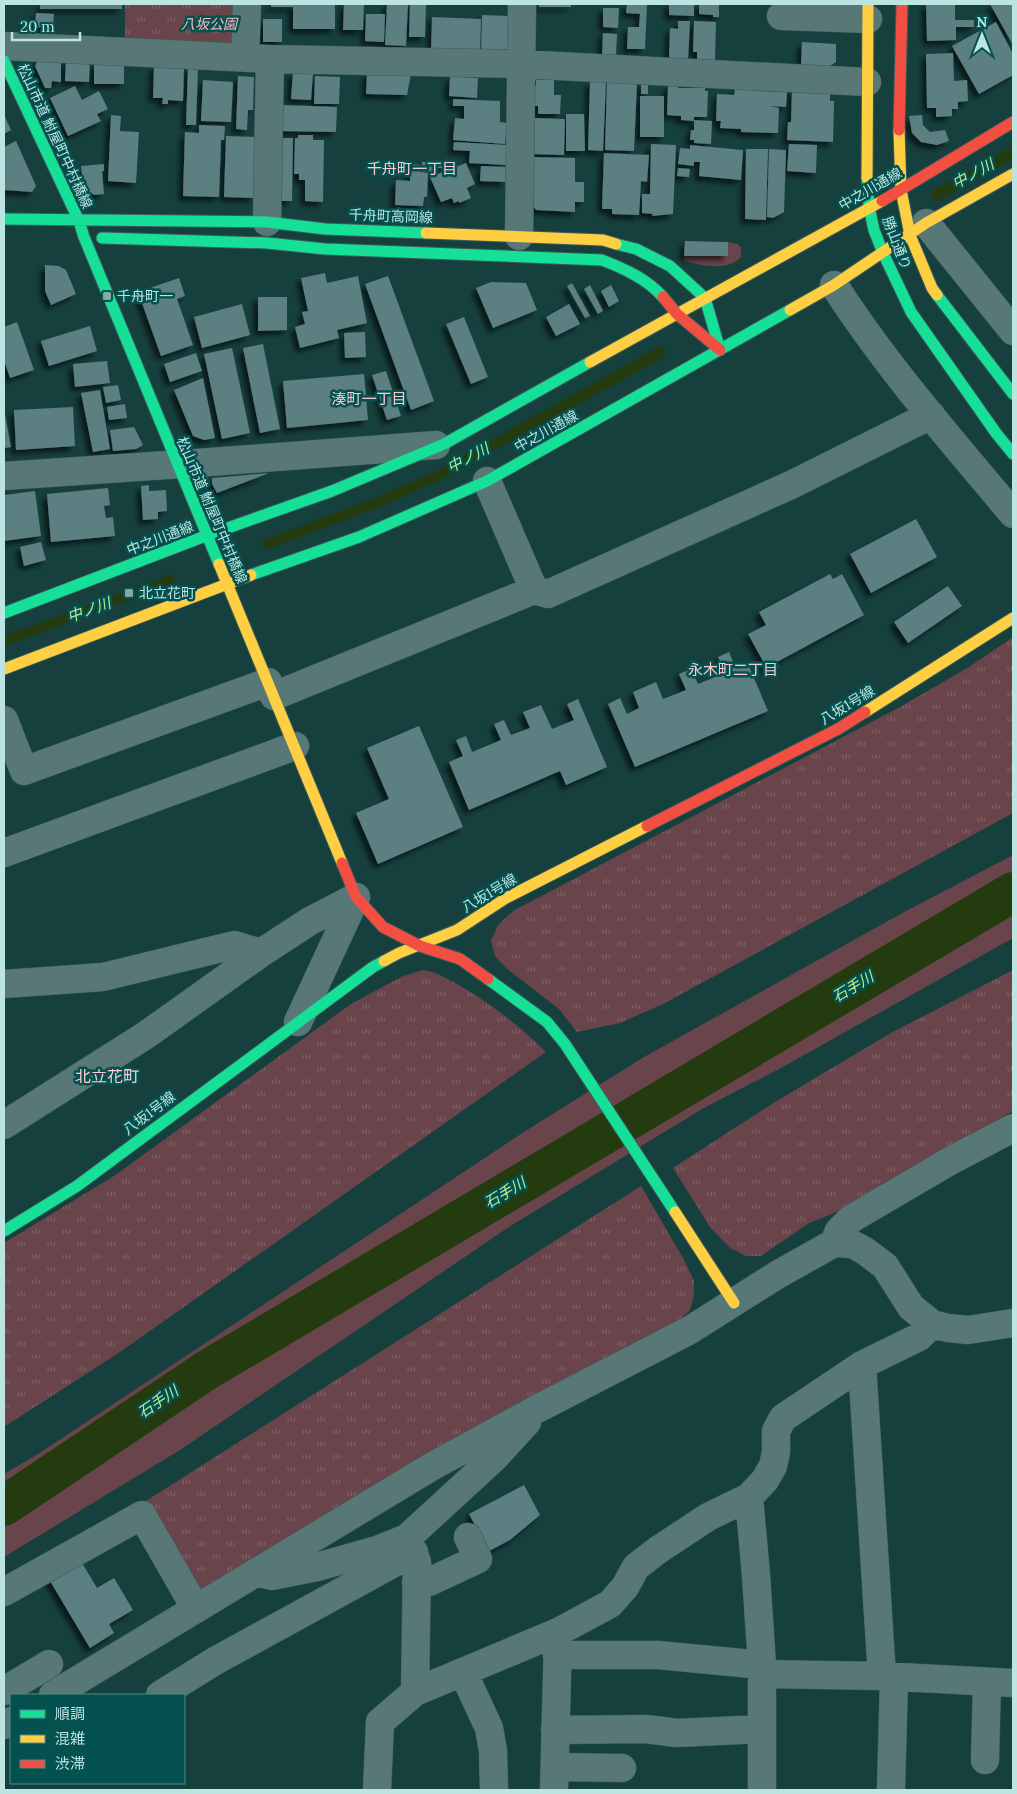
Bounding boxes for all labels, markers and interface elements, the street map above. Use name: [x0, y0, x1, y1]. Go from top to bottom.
scale bar: [12, 10, 80, 42]
north arrow: [957, 10, 1007, 60]
text: N: [977, 13, 988, 31]
park label: 八坂公園: [181, 15, 239, 33]
text: 20 m: [20, 17, 55, 36]
street label: 松山市道 鮒屋町中村橋線: [14, 61, 96, 211]
water label: 中ノ川: [948, 153, 999, 193]
district label: 千舟町一丁目: [367, 159, 457, 178]
street label: 中之川通線: [835, 164, 905, 214]
street label: 千舟町高岡線: [349, 206, 433, 226]
street label: 勝山通り: [879, 214, 915, 272]
place label: 千舟町一: [117, 287, 173, 305]
marker: 千舟町一: [101, 290, 113, 302]
district label: 湊町一丁目: [331, 389, 407, 408]
street label: 中之川通線: [511, 406, 581, 456]
street label: 松山市道 鮒屋町中村橋線: [173, 434, 251, 586]
water label: 中ノ川: [443, 438, 494, 477]
street label: 中之川通線: [124, 517, 196, 559]
place label: 北立花町: [139, 584, 195, 602]
marker: 北立花町: [123, 587, 135, 599]
water label: 中ノ川: [64, 592, 115, 626]
district label: 永木町二丁目: [688, 660, 778, 679]
street label: 八坂1号線: [816, 682, 878, 728]
street label: 八坂1号線: [458, 870, 520, 916]
water label: 石手川: [829, 966, 879, 1006]
district label: 北立花町: [75, 1066, 139, 1086]
street label: 八坂1号線: [119, 1087, 179, 1139]
water label: 石手川: [481, 1172, 531, 1212]
water label: 石手川: [134, 1380, 183, 1422]
legend: [10, 1694, 185, 1784]
text: 順調: [55, 1704, 85, 1723]
text: 混雑: [55, 1729, 85, 1748]
text: 渋滞: [55, 1754, 85, 1773]

